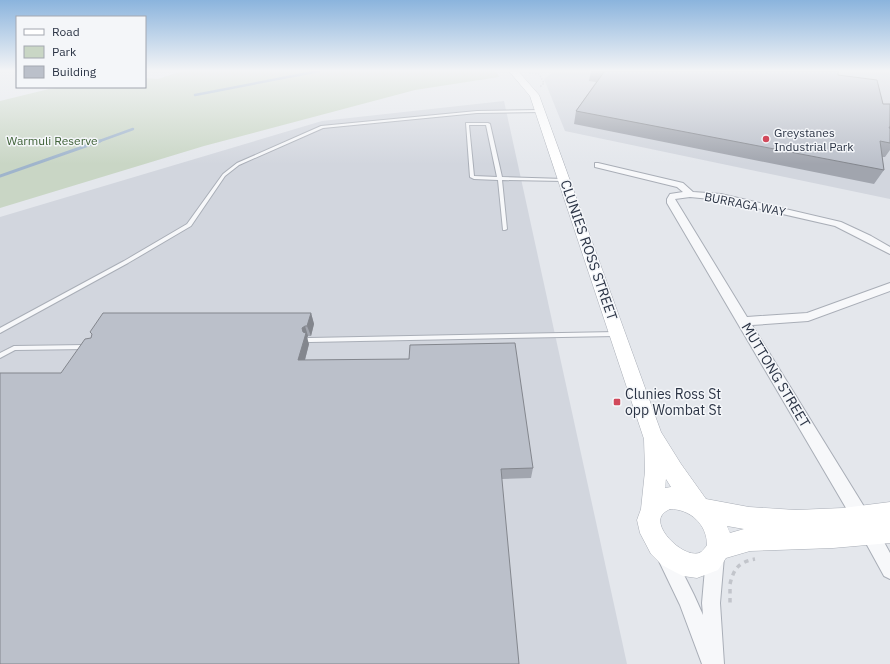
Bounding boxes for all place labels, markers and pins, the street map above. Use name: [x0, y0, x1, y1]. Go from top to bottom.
place label: Greystanes Industrial Park: [774, 125, 854, 154]
marker: Greystanes Industrial Park: [761, 134, 771, 144]
place label: Clunies Ross St opp Wombat St: [625, 385, 722, 419]
marker: Clunies Ross St opp Wombat St: [612, 397, 622, 407]

